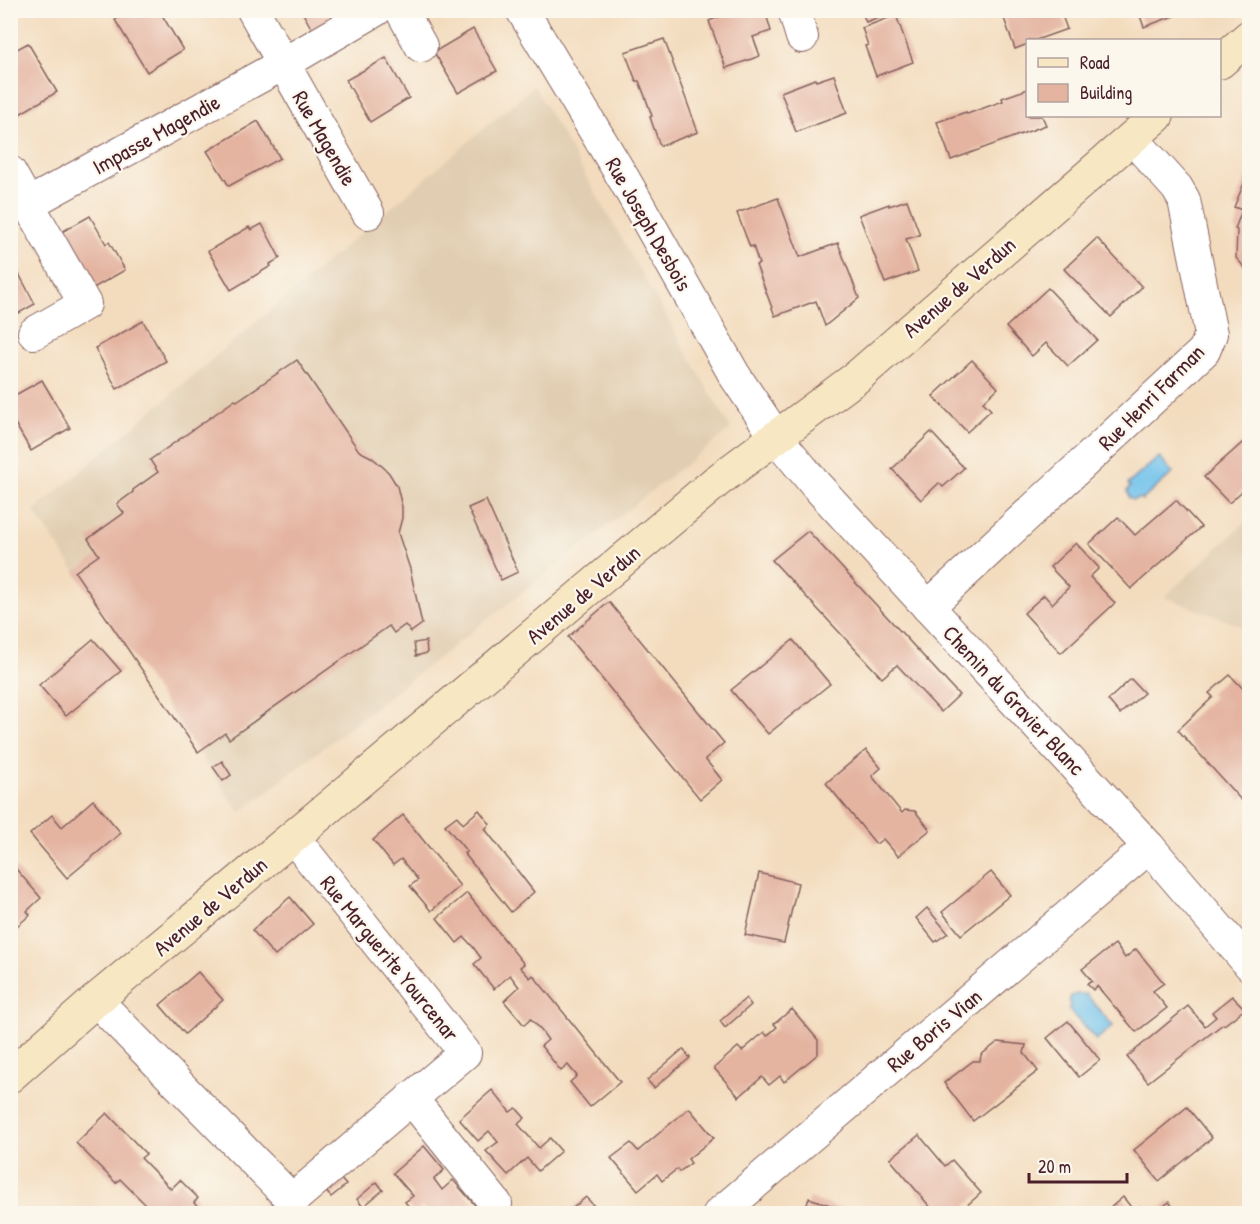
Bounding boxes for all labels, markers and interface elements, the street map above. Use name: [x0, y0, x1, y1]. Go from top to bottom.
legend: [1026, 39, 1221, 117]
text: Road: [1080, 50, 1110, 75]
text: Building: [1080, 80, 1132, 105]
street label: Rue Magendie: [286, 85, 364, 191]
street label: Impasse Magendie: [87, 86, 225, 181]
street label: Rue Joseph Desbois: [599, 152, 699, 296]
street label: Avenue de Verdun: [896, 230, 1022, 344]
street label: Rue Henri Farman: [1091, 337, 1211, 457]
street label: Avenue de Verdun: [520, 537, 646, 651]
street label: Chemin du Gravier Blanc: [936, 618, 1092, 782]
street label: Avenue de Verdun: [147, 849, 273, 963]
street label: Rue Marguerite Yourcenar: [314, 869, 467, 1048]
street label: Rue Boris Vian: [880, 981, 988, 1079]
scale bar: [1029, 1146, 1126, 1184]
text: 20 m: [1038, 1154, 1071, 1179]

